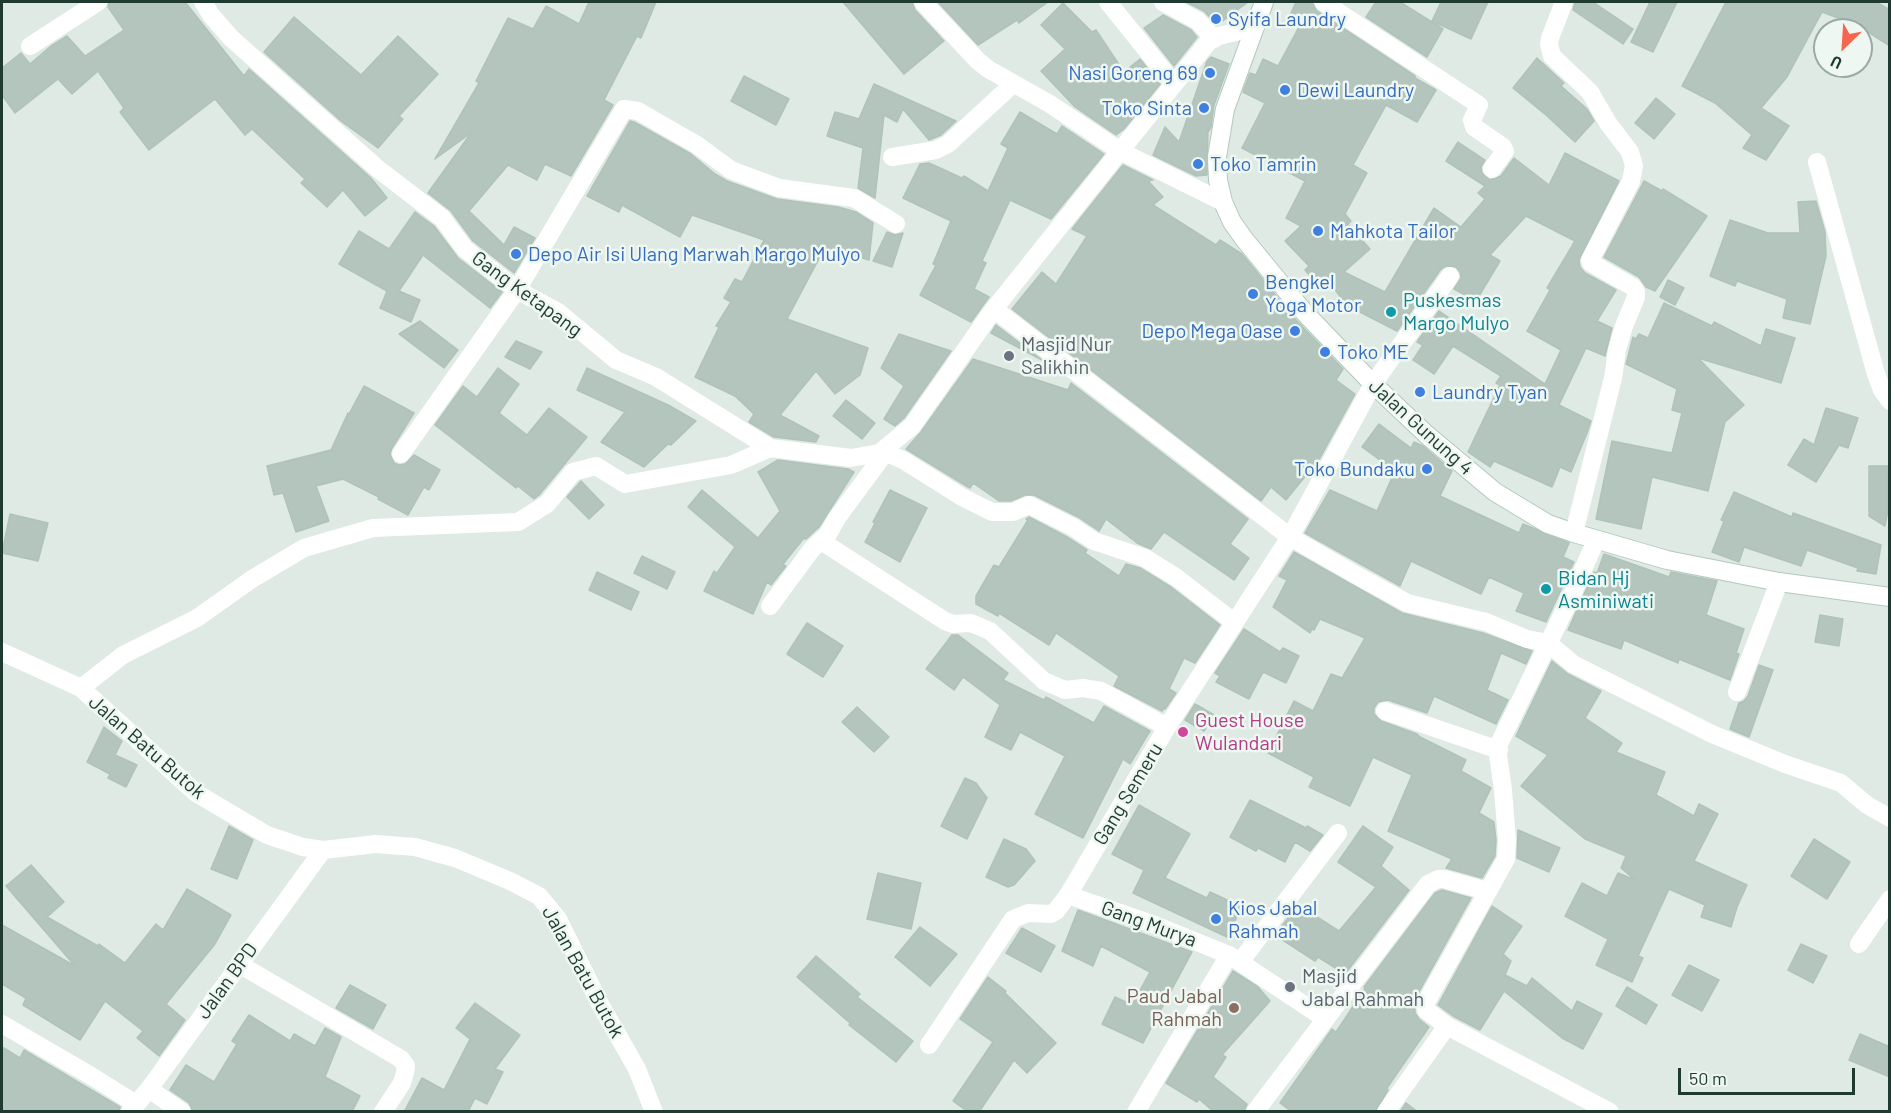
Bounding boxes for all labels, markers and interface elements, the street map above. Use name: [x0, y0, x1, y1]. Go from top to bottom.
place label: Syifa Laundry: [1228, 7, 1346, 31]
marker: Syifa Laundry: [1209, 12, 1223, 26]
north arrow: [1813, 18, 1873, 78]
text: U: [1827, 52, 1845, 74]
place label: Nasi Goreng 69: [1068, 61, 1198, 85]
marker: Nasi Goreng 69: [1203, 66, 1217, 80]
place label: Dewi Laundry: [1297, 78, 1414, 102]
marker: Dewi Laundry: [1278, 83, 1292, 97]
place label: Toko Sinta: [1102, 96, 1192, 120]
marker: Toko Sinta: [1197, 101, 1211, 115]
place label: Toko Tamrin: [1210, 152, 1316, 176]
marker: Toko Tamrin: [1191, 157, 1205, 171]
place label: Mahkota Tailor: [1330, 219, 1456, 243]
marker: Mahkota Tailor: [1311, 224, 1325, 238]
place label: Depo Air Isi Ulang Marwah Margo Mulyo: [528, 242, 861, 266]
street label: Gang Ketapang: [467, 246, 587, 342]
marker: Depo Air Isi Ulang Marwah Margo Mulyo: [509, 247, 523, 261]
place label: Bengkel Yoga Motor: [1265, 270, 1361, 317]
marker: Bengkel Yoga Motor: [1246, 287, 1260, 301]
place label: Puskesmas Margo Mulyo: [1403, 288, 1510, 335]
marker: Puskesmas Margo Mulyo: [1384, 305, 1398, 319]
place label: Depo Mega Oase: [1142, 319, 1283, 343]
marker: Depo Mega Oase: [1288, 324, 1302, 338]
place label: Masjid Nur Salikhin: [1021, 332, 1112, 379]
place label: Toko ME: [1337, 340, 1409, 364]
marker: Toko ME: [1318, 345, 1332, 359]
marker: Masjid Nur Salikhin: [1002, 349, 1016, 363]
street label: Jalan Gunung 4: [1364, 374, 1478, 480]
place label: Laundry Tyan: [1432, 380, 1548, 404]
marker: Laundry Tyan: [1413, 385, 1427, 399]
place label: Toko Bundaku: [1294, 457, 1415, 481]
marker: Toko Bundaku: [1420, 462, 1434, 476]
place label: Bidan Hj Asminiwati: [1558, 566, 1654, 613]
marker: Bidan Hj Asminiwati: [1539, 582, 1553, 596]
street label: Jalan Batu Butok: [84, 690, 210, 804]
place label: Guest House Wulandari: [1195, 708, 1304, 755]
marker: Guest House Wulandari: [1176, 725, 1190, 739]
street label: Gang Semeru: [1088, 738, 1168, 850]
street label: Gang Murya: [1098, 896, 1200, 952]
place label: Kios Jabal Rahmah: [1228, 896, 1317, 943]
street label: Jalan Batu Butok: [537, 902, 629, 1042]
marker: Kios Jabal Rahmah: [1209, 912, 1223, 926]
street label: Jalan BPD: [191, 938, 263, 1024]
place label: Masjid Jabal Rahmah: [1302, 964, 1424, 1011]
marker: Masjid Jabal Rahmah: [1283, 980, 1297, 994]
place label: Paud Jabal Rahmah: [1127, 984, 1222, 1031]
marker: Paud Jabal Rahmah: [1227, 1001, 1241, 1015]
scale bar: [1681, 1056, 1858, 1094]
text: 50 m: [1689, 1067, 1727, 1089]

